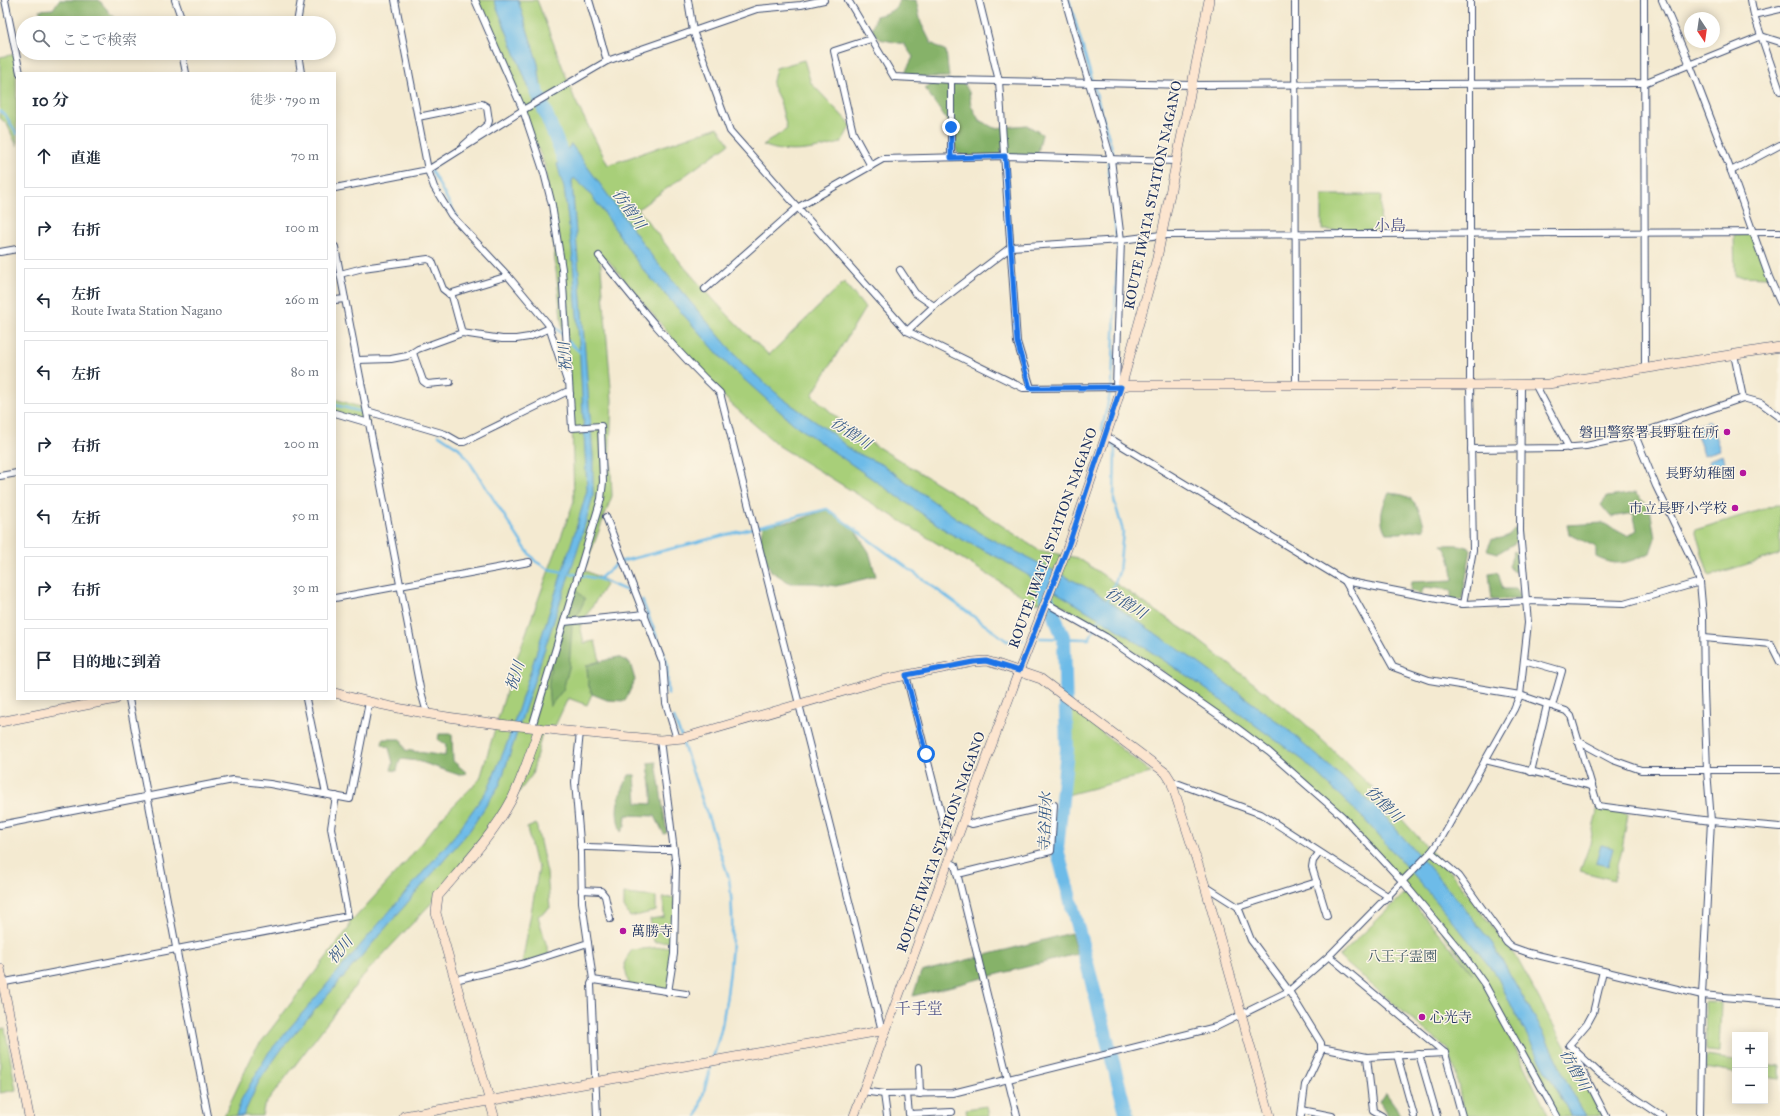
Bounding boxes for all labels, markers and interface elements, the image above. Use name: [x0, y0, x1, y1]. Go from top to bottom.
north arrow: [1684, 12, 1720, 48]
search box: [16, 16, 336, 60]
icon: search: [30, 27, 52, 49]
text: ここで検索: [62, 31, 137, 49]
street label: ROUTE IWATA STATION NAGANO: [1120, 79, 1186, 311]
text: 10 分: [32, 90, 69, 111]
text: 徒歩 · 790 m: [250, 92, 320, 108]
route end: [942, 118, 960, 136]
icon: ahead: [33, 145, 55, 167]
text: 70 m: [291, 148, 319, 164]
text: 直進: [71, 149, 101, 167]
water label: 彷僧川: [609, 185, 650, 234]
district label: 小島: [1374, 216, 1406, 235]
icon: right: [33, 217, 55, 239]
text: 100 m: [285, 220, 319, 236]
text: 右折: [71, 221, 101, 239]
text: 左折: [71, 285, 101, 303]
icon: left: [33, 289, 55, 311]
text: 260 m: [285, 292, 319, 308]
text: Route Iwata Station Nagano: [71, 303, 222, 319]
water label: 祝川: [555, 339, 575, 373]
icon: left: [33, 361, 55, 383]
text: 80 m: [291, 364, 319, 380]
text: 左折: [71, 365, 101, 383]
water label: 彷僧川: [827, 413, 876, 454]
place label: 磐田警察署長野駐在所: [1579, 424, 1719, 441]
street label: ROUTE IWATA STATION NAGANO: [1005, 425, 1101, 651]
marker: 磐田警察署長野駐在所: [1722, 427, 1732, 437]
icon: right: [33, 433, 55, 455]
text: 200 m: [284, 436, 319, 452]
text: 右折: [71, 437, 101, 455]
place label: 長野幼稚園: [1665, 465, 1735, 482]
marker: 長野幼稚園: [1738, 468, 1748, 478]
place label: 市立長野小学校: [1629, 500, 1727, 517]
marker: 市立長野小学校: [1730, 503, 1740, 513]
icon: left: [33, 505, 55, 527]
text: 50 m: [292, 508, 319, 524]
text: 左折: [71, 509, 101, 527]
icon: right: [33, 577, 55, 599]
text: 30 m: [293, 580, 319, 596]
text: 右折: [71, 581, 101, 599]
water label: 彷僧川: [1102, 583, 1152, 624]
icon: arrive: [33, 649, 55, 671]
text: 目的地に到着: [71, 653, 161, 671]
water label: 祝川: [502, 657, 529, 693]
street label: ROUTE IWATA STATION NAGANO: [893, 729, 989, 955]
route start: [917, 745, 935, 763]
water label: 彷僧川: [1362, 782, 1408, 828]
water label: 寺谷用水: [1035, 790, 1055, 852]
place label: 萬勝寺: [631, 923, 673, 940]
marker: 萬勝寺: [618, 926, 628, 936]
water label: 祝川: [323, 931, 358, 967]
park label: 八王子霊園: [1367, 948, 1437, 965]
district label: 千手堂: [895, 999, 943, 1018]
place label: 心光寺: [1430, 1009, 1472, 1026]
marker: 心光寺: [1417, 1012, 1427, 1022]
map controls: [1732, 1032, 1768, 1104]
button: +: [1732, 1032, 1768, 1068]
water label: 彷僧川: [1556, 1046, 1595, 1096]
button: −: [1732, 1068, 1768, 1104]

